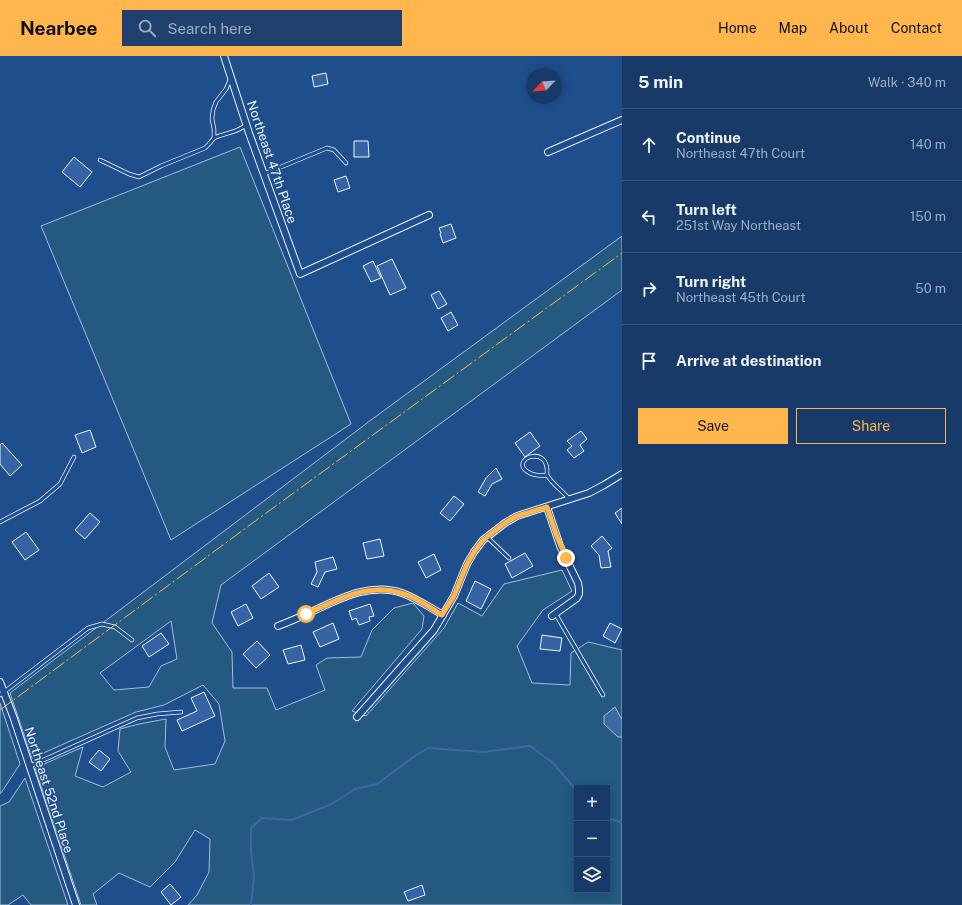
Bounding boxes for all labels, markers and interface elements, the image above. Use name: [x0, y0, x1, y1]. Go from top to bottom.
search box: [122, 10, 402, 46]
text: Nearbee: [20, 17, 98, 39]
icon: search: [136, 17, 158, 39]
text: Search here: [168, 20, 252, 37]
text: Home: [718, 20, 757, 36]
text: Map: [779, 20, 807, 36]
text: About: [829, 20, 869, 36]
text: Contact: [891, 20, 942, 36]
north arrow: [526, 68, 562, 104]
text: 5 min: [638, 72, 683, 92]
text: Walk · 340 m: [868, 75, 946, 90]
street label: Northeast 47th Place: [244, 99, 300, 225]
text: Continue: [676, 129, 741, 146]
icon: ahead: [638, 134, 660, 156]
text: 140 m: [910, 137, 946, 152]
text: Northeast 47th Court: [676, 146, 805, 161]
text: Turn left: [676, 201, 737, 218]
icon: left: [638, 206, 660, 228]
text: 150 m: [910, 209, 946, 224]
text: 251st Way Northeast: [676, 218, 801, 233]
text: Turn right: [676, 273, 746, 290]
icon: right: [638, 278, 660, 300]
text: 50 m: [915, 281, 946, 296]
text: Northeast 45th Court: [676, 290, 806, 305]
icon: arrive: [638, 350, 660, 372]
text: Arrive at destination: [676, 352, 821, 369]
button: Save: [638, 408, 788, 444]
button: Share: [796, 408, 946, 444]
route end: [557, 549, 575, 567]
route start: [297, 605, 315, 623]
street label: Northeast 52nd Place: [22, 725, 76, 855]
map controls: [574, 785, 610, 893]
button: +: [574, 785, 610, 821]
button: −: [574, 821, 610, 857]
button: layers: [574, 857, 610, 893]

